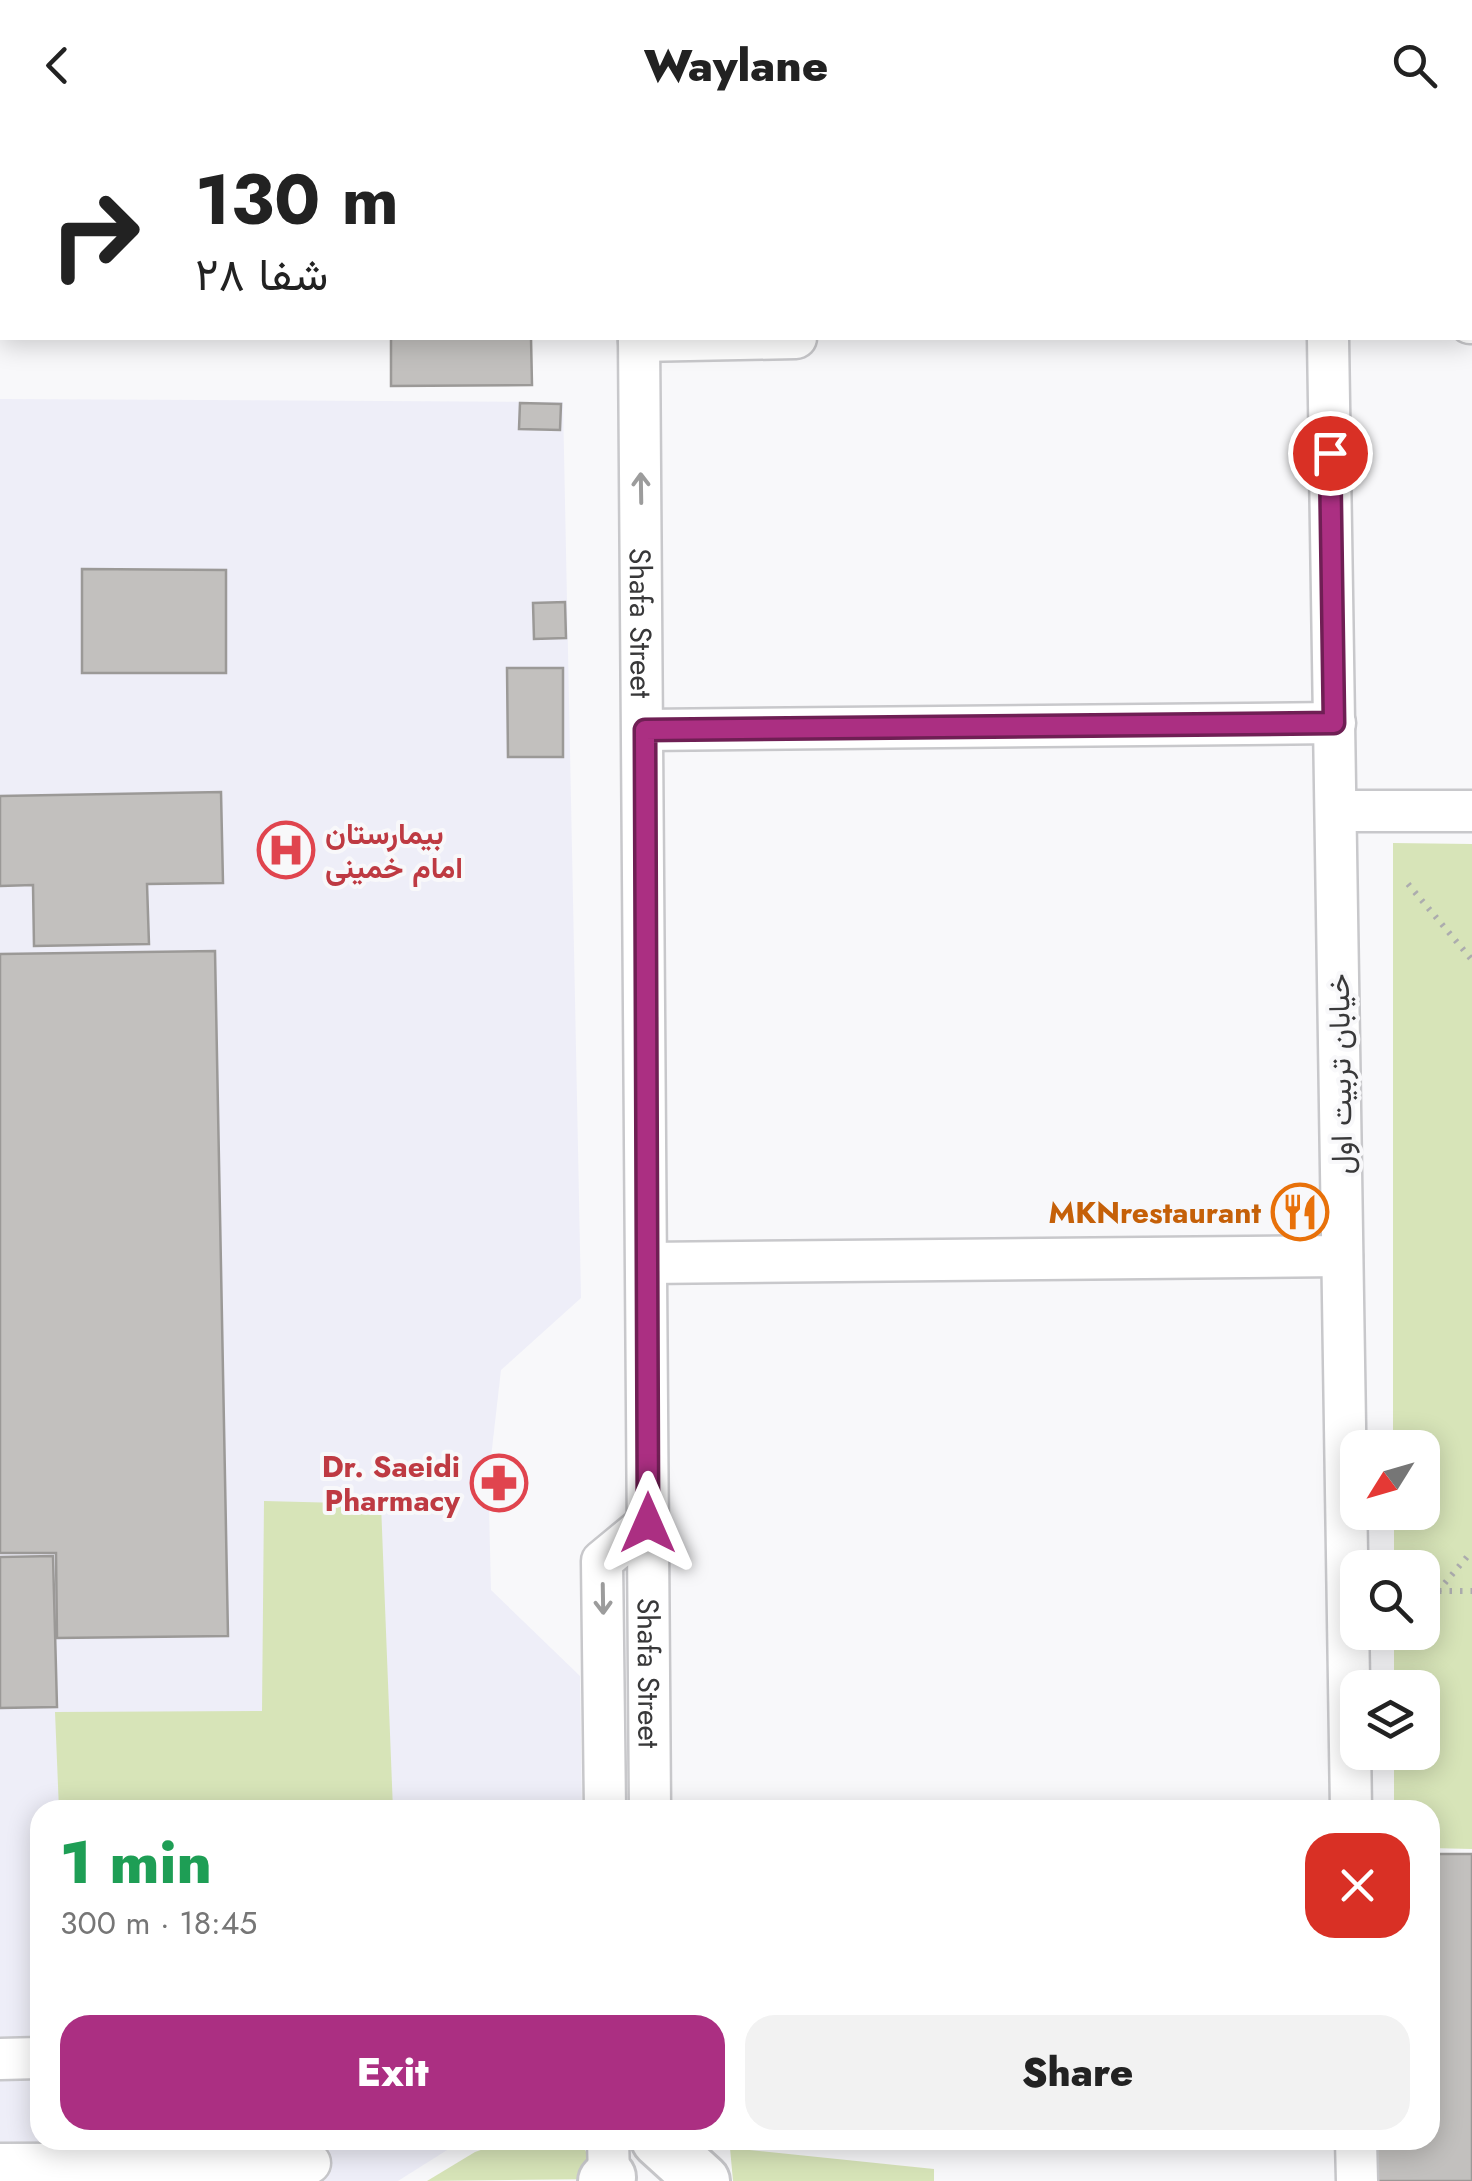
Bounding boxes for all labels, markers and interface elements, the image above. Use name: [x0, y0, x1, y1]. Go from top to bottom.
text: Waylane: [644, 33, 828, 98]
icon: back: [30, 38, 85, 93]
icon: search: [1387, 38, 1442, 93]
text: 130 m: [195, 149, 399, 250]
icon: right: [30, 170, 160, 300]
text: شفا ۲۸: [195, 242, 328, 307]
pin: [1288, 411, 1373, 496]
icon: arrive: [1303, 426, 1358, 481]
one-way arrow: [632, 472, 650, 504]
street label: Shafa Street: [619, 548, 663, 699]
place label: بیمارستان امام خمینی: [325, 812, 463, 889]
hospital icon: بیمارستان امام خمینی: [256, 820, 316, 880]
street label: خیابان تربیت اول: [1317, 973, 1363, 1175]
restaurant icon: MKNrestaurant: [1270, 1182, 1330, 1242]
place label: MKNrestaurant: [1048, 1191, 1261, 1234]
north arrow: [1340, 1430, 1440, 1530]
map controls: [1340, 1430, 1440, 1770]
place label: Dr. Saeidi Pharmacy: [322, 1445, 460, 1522]
pharmacy icon: Dr. Saeidi Pharmacy: [469, 1453, 529, 1513]
position arrow: [596, 1471, 700, 1575]
button: search: [1340, 1550, 1440, 1650]
one-way arrow: [593, 1582, 612, 1614]
street label: Shafa Street: [627, 1598, 671, 1749]
button: layers: [1340, 1670, 1440, 1770]
text: 1 min: [60, 1819, 212, 1906]
button: close: [1305, 1833, 1410, 1938]
text: 300 m · 18:45: [60, 1900, 257, 1946]
button: Exit: [60, 2015, 725, 2130]
button: Share: [745, 2015, 1410, 2130]

